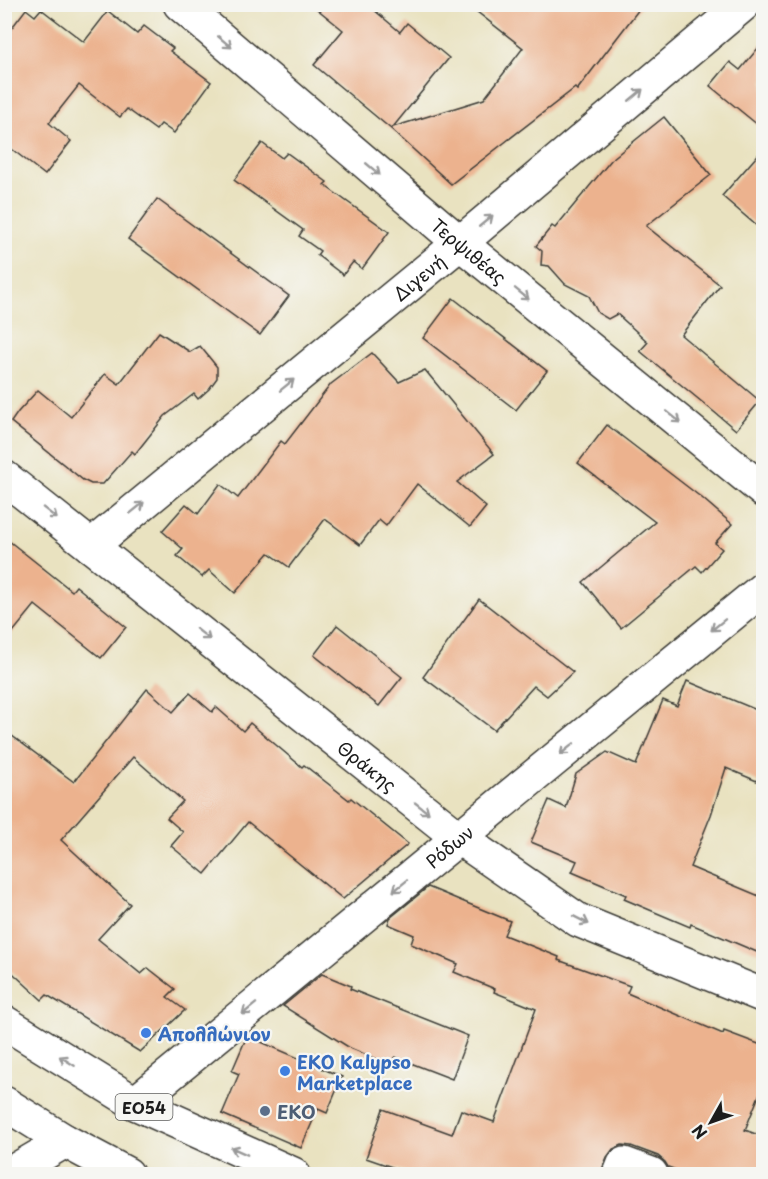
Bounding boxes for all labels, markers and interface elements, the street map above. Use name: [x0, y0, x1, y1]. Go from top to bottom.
one-way arrow: [217, 36, 233, 49]
one-way arrow: [628, 89, 644, 102]
one-way arrow: [365, 162, 380, 176]
street label: Τερψιθέας: [426, 211, 513, 290]
one-way arrow: [478, 214, 494, 227]
street label: Διγενή: [387, 247, 451, 307]
one-way arrow: [514, 287, 530, 300]
one-way arrow: [279, 378, 295, 391]
one-way arrow: [665, 411, 681, 424]
one-way arrow: [129, 502, 145, 515]
one-way arrow: [42, 507, 58, 520]
one-way arrow: [710, 619, 726, 632]
one-way arrow: [195, 628, 211, 641]
street label: Θράκης: [332, 733, 403, 797]
one-way arrow: [560, 742, 576, 755]
one-way arrow: [413, 801, 429, 814]
street label: Ρόδων: [419, 818, 479, 874]
one-way arrow: [393, 879, 408, 893]
one-way arrow: [571, 915, 589, 926]
one-way arrow: [242, 1003, 258, 1016]
place label: Απολλώνιον: [158, 1020, 271, 1047]
marker: Απολλώνιον: [139, 1026, 153, 1040]
place label: EKO Kalypso Marketplace: [297, 1048, 413, 1096]
one-way arrow: [59, 1054, 76, 1066]
marker: EKO Kalypso Marketplace: [278, 1064, 292, 1078]
north arrow: [681, 1092, 741, 1152]
road number: ΕΟ54: [116, 1094, 172, 1120]
place label: EKO: [277, 1098, 315, 1125]
marker: EKO: [258, 1104, 272, 1118]
text: N: [685, 1120, 712, 1145]
one-way arrow: [231, 1145, 249, 1156]

